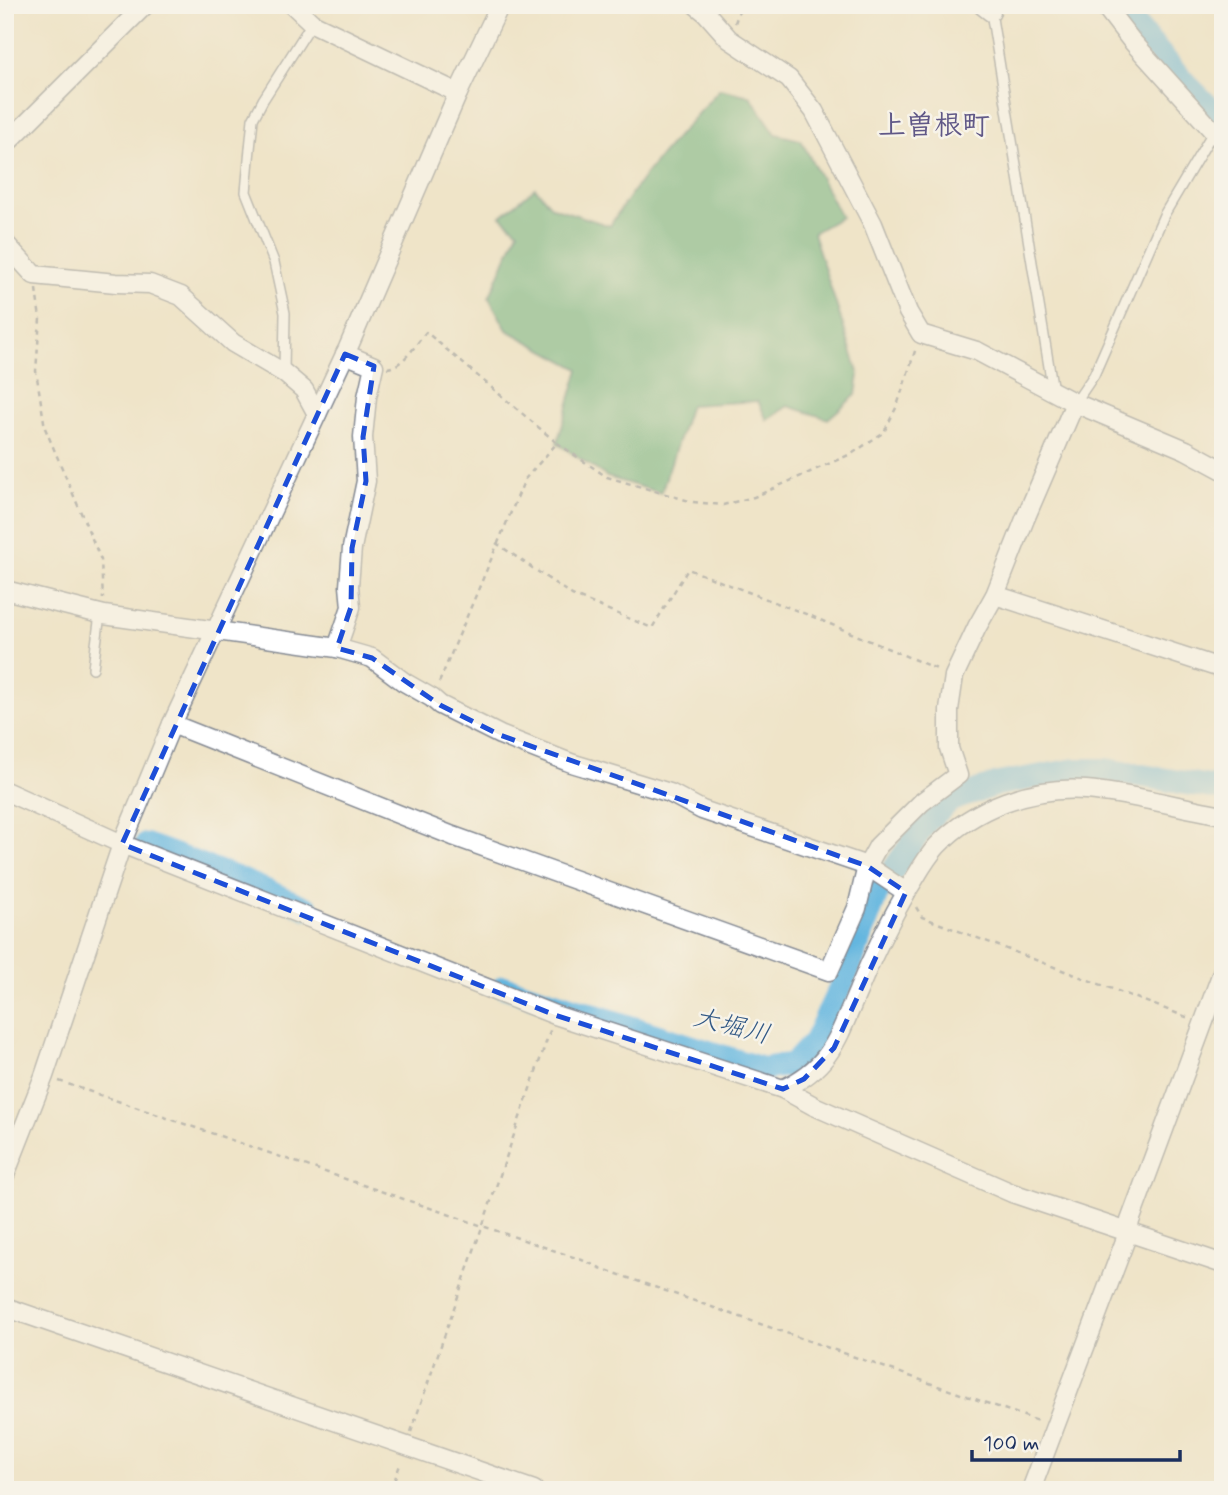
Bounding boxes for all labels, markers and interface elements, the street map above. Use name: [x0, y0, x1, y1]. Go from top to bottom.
district label: 上曽根町: [878, 108, 990, 145]
water label: 大堀川: [690, 1001, 773, 1053]
scale bar: [972, 1418, 1181, 1462]
text: 100 m: [983, 1430, 1039, 1458]

